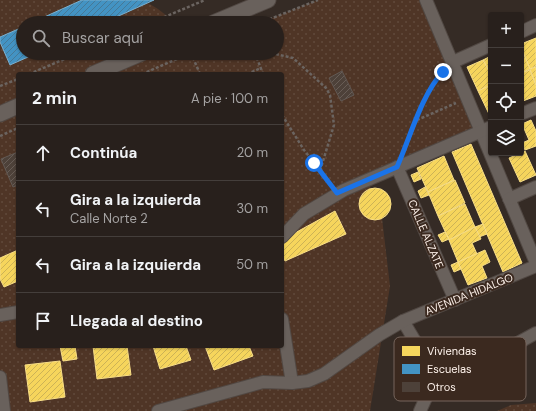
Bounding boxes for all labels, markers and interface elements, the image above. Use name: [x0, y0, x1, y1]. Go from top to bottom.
map controls: [488, 12, 524, 156]
button: +: [488, 12, 524, 48]
search box: [16, 16, 284, 60]
icon: search: [30, 27, 52, 49]
text: Buscar aquí: [62, 28, 143, 48]
button: −: [488, 48, 524, 84]
route end: [434, 63, 452, 81]
button: locate: [488, 84, 524, 120]
text: 2 min: [32, 87, 77, 109]
text: A pie · 100 m: [191, 90, 268, 107]
button: layers: [488, 120, 524, 156]
icon: ahead: [32, 142, 54, 164]
text: Continúa: [70, 143, 137, 163]
text: 20 m: [237, 144, 268, 161]
route start: [305, 154, 323, 172]
text: Gira a la izquierda: [70, 190, 201, 210]
street label: CALLE ALZATE: [405, 197, 447, 271]
icon: left: [32, 198, 54, 220]
text: 30 m: [236, 200, 268, 217]
text: Calle Norte 2: [70, 210, 148, 227]
icon: left: [32, 254, 54, 276]
text: Gira a la izquierda: [70, 255, 201, 275]
text: 50 m: [236, 256, 268, 273]
street label: AVENIDA HIDALGO: [423, 270, 515, 318]
icon: arrive: [32, 310, 54, 332]
text: Llegada al destino: [70, 311, 203, 331]
legend: [394, 337, 526, 401]
text: Viviendas: [427, 344, 476, 358]
text: Escuelas: [427, 362, 472, 376]
text: Otros: [427, 380, 456, 394]

